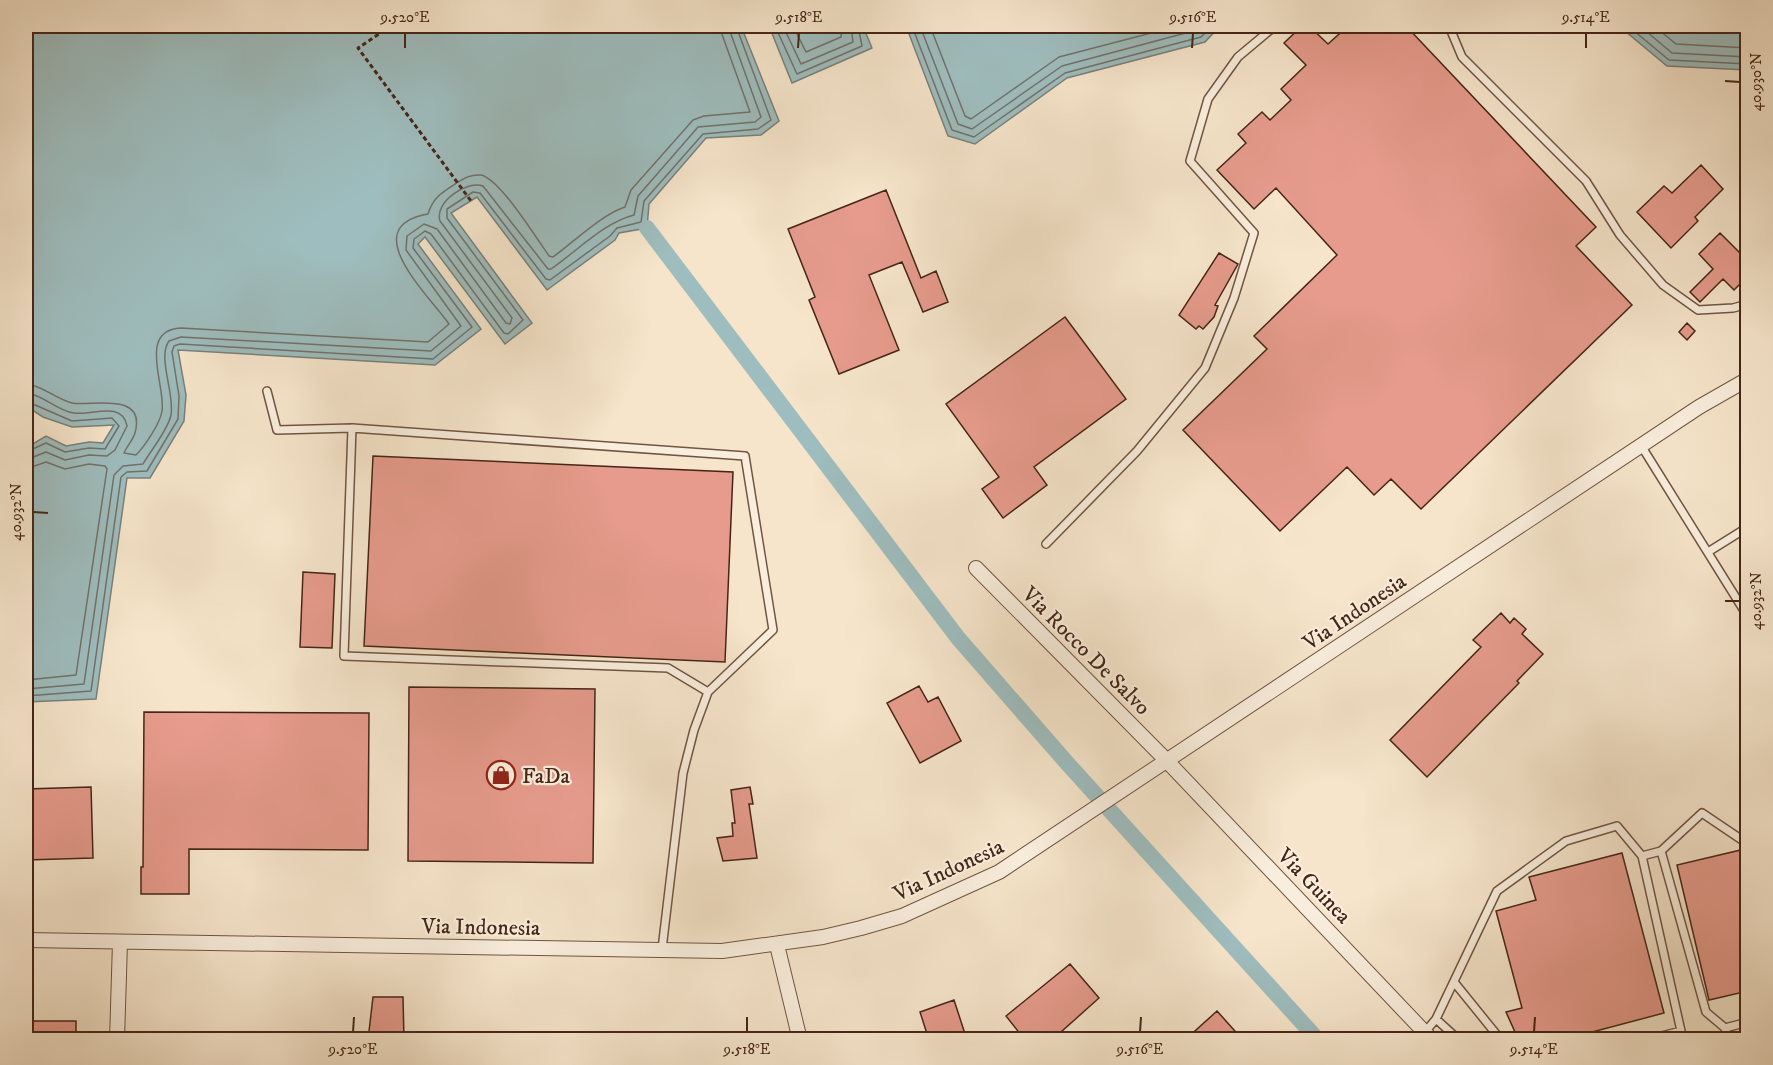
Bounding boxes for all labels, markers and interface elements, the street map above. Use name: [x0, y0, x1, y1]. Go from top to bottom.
text: 9.520°E: [379, 8, 430, 27]
text: 9.518°E: [775, 8, 823, 27]
text: 9.516°E: [1169, 8, 1217, 27]
text: 9.514°E: [1561, 8, 1610, 27]
text: 40.930°N: [1747, 53, 1766, 111]
text: 40.932°N: [7, 483, 26, 541]
street label: Via Indonesia: [1297, 568, 1412, 657]
text: 40.932°N: [1747, 572, 1766, 630]
street label: Via Rocco De Salvo: [1015, 580, 1156, 721]
shop icon: FaDa: [485, 759, 517, 791]
place label: FaDa: [522, 763, 571, 790]
street label: Via Indonesia: [888, 833, 1009, 908]
street label: Via Guinea: [1271, 842, 1357, 930]
street label: Via Indonesia: [420, 913, 541, 942]
text: 9.520°E: [327, 1040, 378, 1059]
text: 9.518°E: [723, 1040, 771, 1059]
text: 9.516°E: [1116, 1040, 1164, 1059]
text: 9.514°E: [1509, 1040, 1558, 1059]

